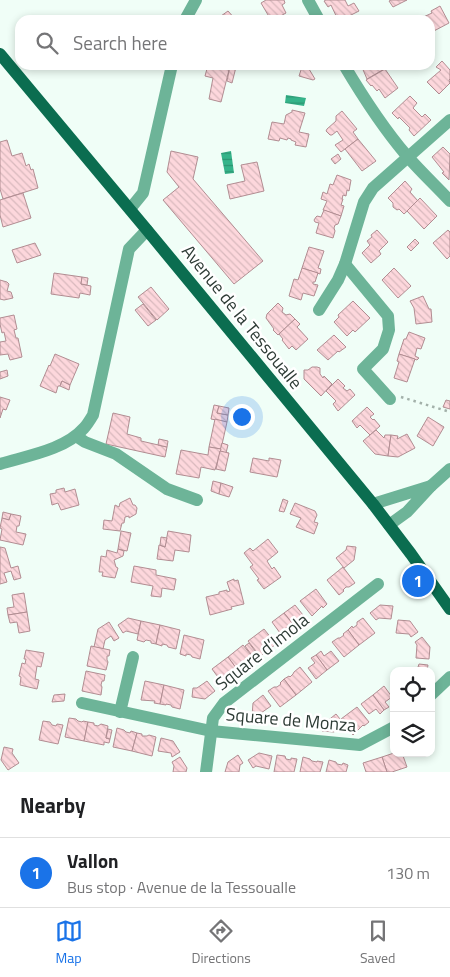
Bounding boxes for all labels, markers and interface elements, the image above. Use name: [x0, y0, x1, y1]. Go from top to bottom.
search box: [15, 15, 435, 70]
text: Search here: [73, 28, 167, 57]
icon: search: [33, 29, 61, 57]
street label: Avenue de la Tessoualle: [176, 239, 309, 395]
your location: [229, 404, 255, 430]
pin: 1: [402, 562, 434, 600]
street label: Square d’Imola: [209, 606, 314, 697]
map controls: [390, 667, 435, 757]
button: locate: [390, 667, 435, 712]
street label: Square de Monza: [225, 700, 357, 739]
button: layers: [390, 712, 435, 757]
text: Nearby: [20, 789, 85, 821]
text: Vallon: [67, 846, 119, 875]
text: 1: [32, 861, 40, 885]
text: 130 m: [386, 861, 430, 885]
text: Bus stop · Avenue de la Tessoualle: [67, 875, 296, 899]
tab: Map: [55, 917, 83, 968]
tab: Directions: [192, 917, 251, 968]
tab: Saved: [360, 917, 396, 968]

